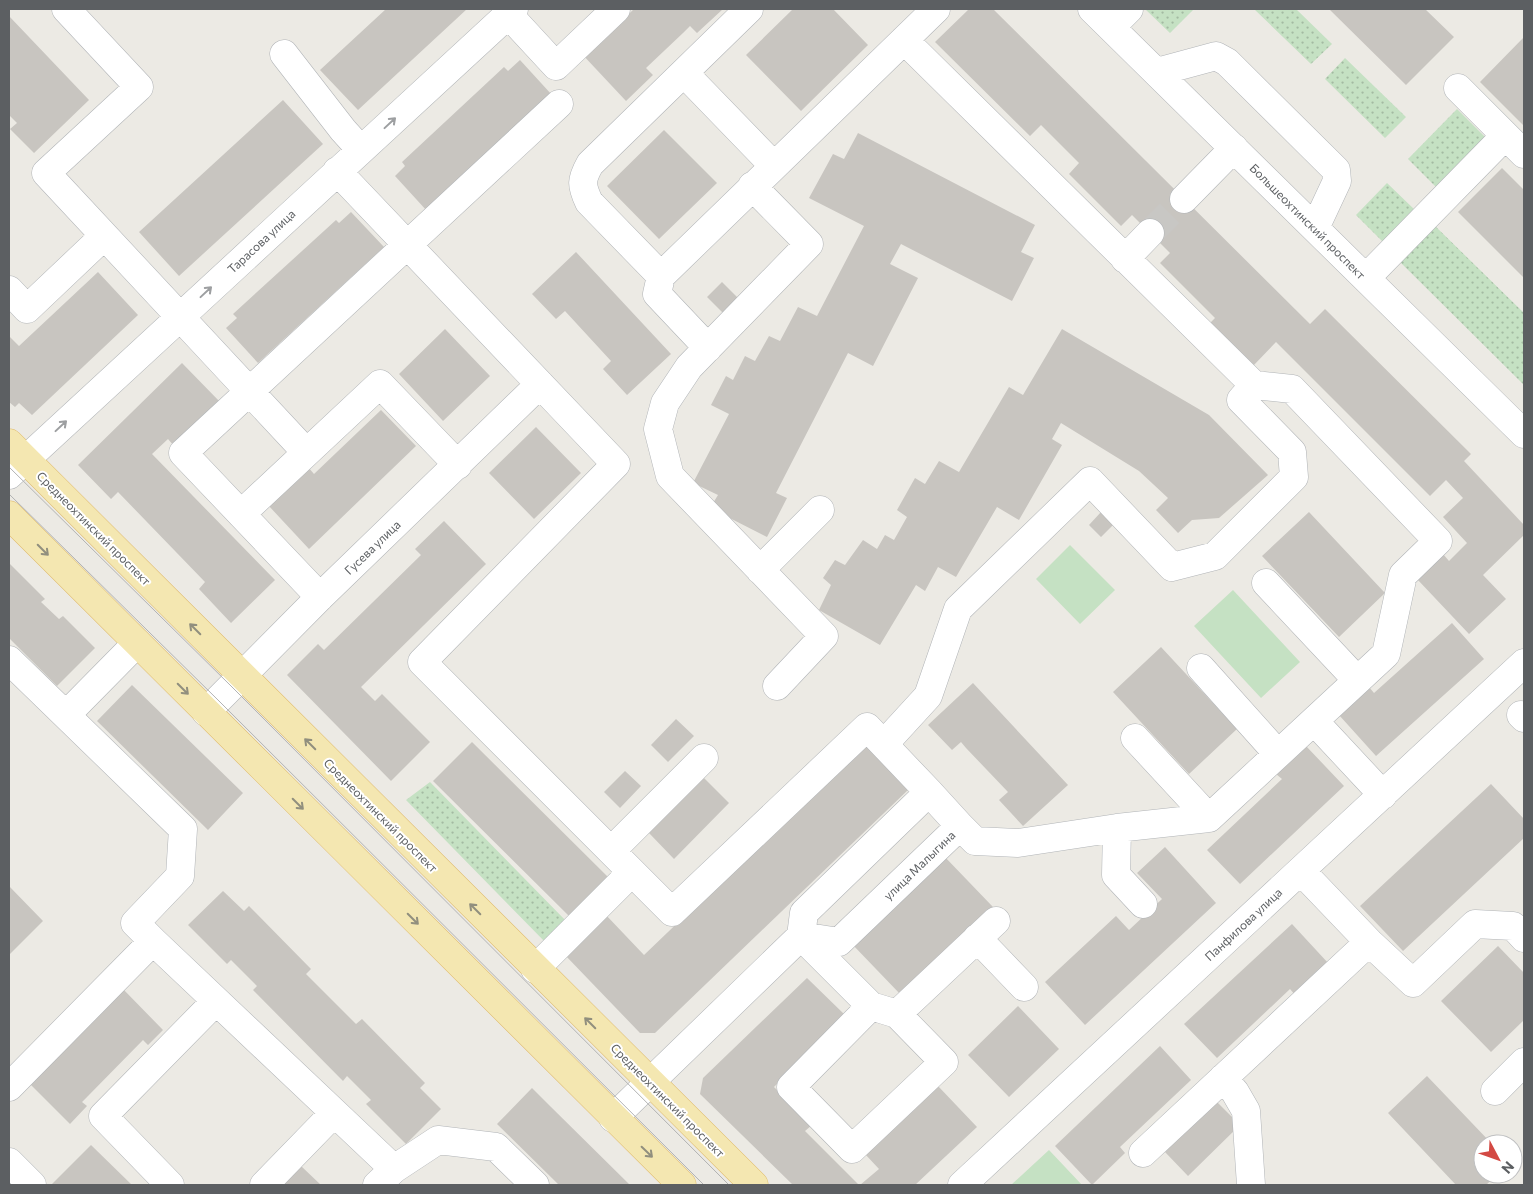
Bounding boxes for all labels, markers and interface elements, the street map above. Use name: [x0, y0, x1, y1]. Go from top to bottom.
one-way arrow: [383, 117, 396, 129]
street label: Большеохтинский проспект: [1247, 160, 1369, 282]
street label: Тарасова улица: [224, 206, 298, 276]
one-way arrow: [199, 286, 212, 298]
one-way arrow: [54, 420, 67, 432]
street label: Среднеохтинский проспект: [34, 468, 154, 588]
street label: Гусева улица: [341, 517, 403, 577]
one-way arrow: [37, 543, 49, 556]
one-way arrow: [190, 624, 202, 636]
one-way arrow: [177, 683, 189, 695]
one-way arrow: [304, 738, 317, 750]
street label: Среднеохтинский проспект: [321, 755, 441, 875]
one-way arrow: [292, 798, 304, 810]
street label: улица Малыгина: [880, 827, 958, 903]
street label: Панфилова улица: [1202, 885, 1284, 963]
one-way arrow: [469, 902, 481, 915]
one-way arrow: [407, 912, 419, 925]
one-way arrow: [584, 1017, 596, 1030]
street label: Среднеохтинский проспект: [608, 1040, 728, 1160]
north arrow: [1473, 1134, 1523, 1184]
one-way arrow: [641, 1146, 654, 1158]
text: N: [1498, 1158, 1518, 1177]

